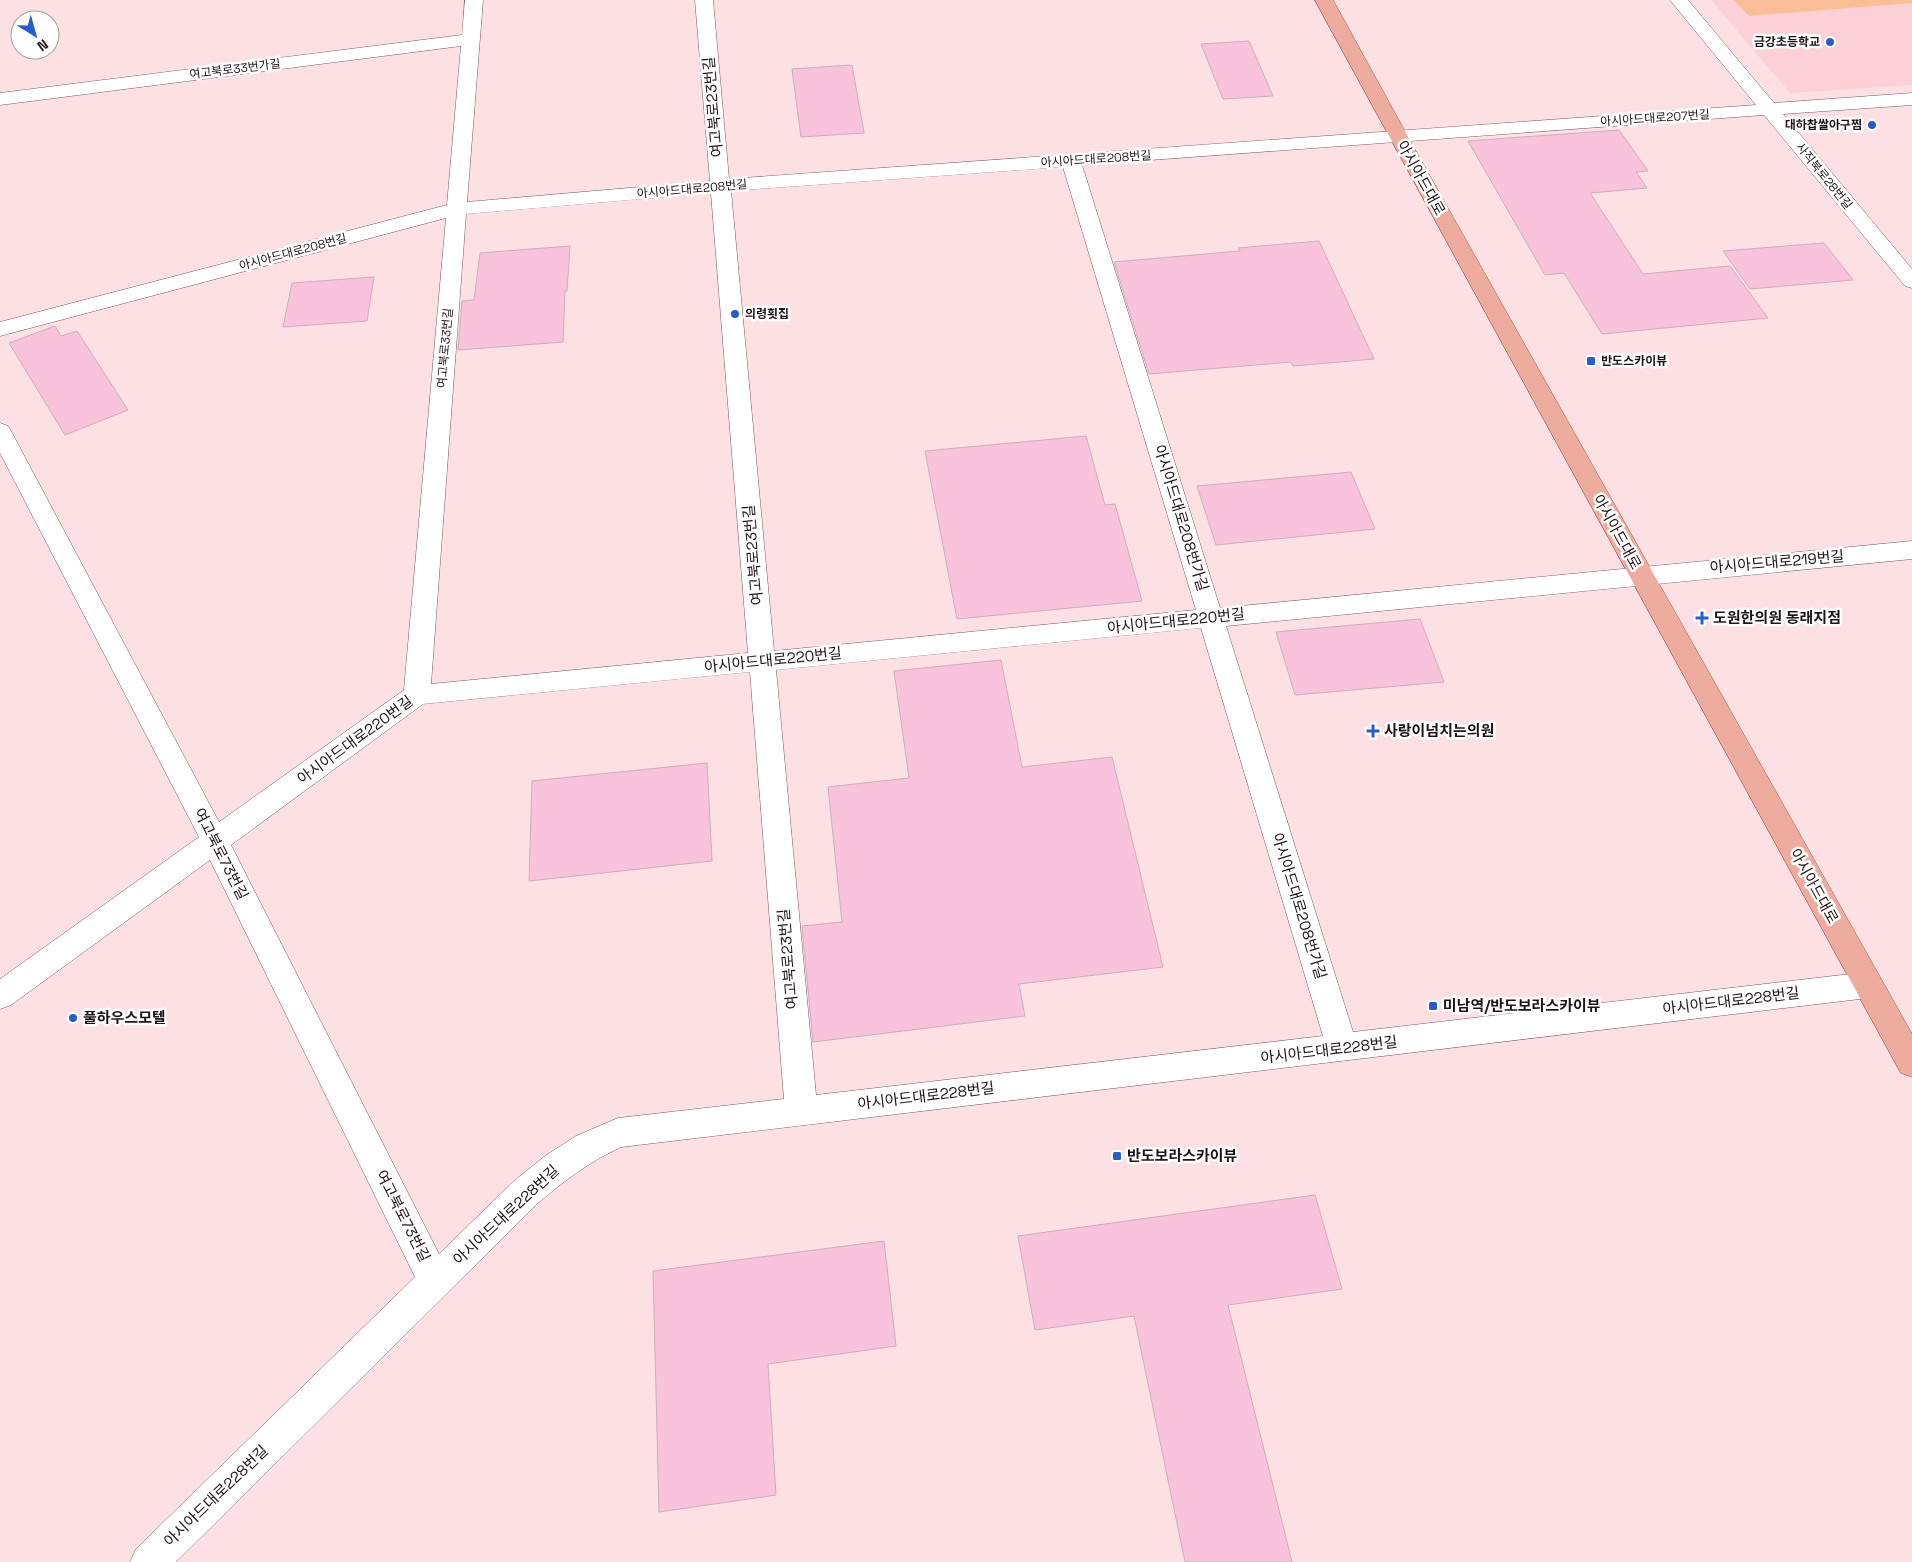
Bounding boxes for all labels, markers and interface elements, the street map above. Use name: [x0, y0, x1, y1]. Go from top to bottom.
north arrow: [10, 10, 60, 60]
place label: 금강초등학교: [1754, 34, 1820, 50]
text: N: [34, 35, 52, 55]
marker: 금강초등학교: [1824, 36, 1836, 48]
street label: 여고북로33번가길: [188, 55, 282, 83]
street label: 여고북로23번길: [699, 56, 726, 158]
street label: 아시아드대로207번길: [1600, 106, 1710, 130]
place label: 대하찹쌀아구찜: [1785, 117, 1862, 133]
marker: 대하찹쌀아구찜: [1866, 119, 1878, 131]
street label: 아시아드대로: [1393, 137, 1450, 219]
street label: 사직북로28번길: [1792, 140, 1856, 212]
street label: 아시아드대로208번길: [1040, 147, 1152, 171]
street label: 아시아드대로208번길: [636, 176, 748, 202]
street label: 아시아드대로208번길: [237, 230, 349, 274]
place label: 의령횟집: [745, 306, 789, 322]
street label: 여고북로33번길: [434, 307, 456, 389]
marker: 의령횟집: [729, 308, 741, 320]
place label: 반도스카이뷰: [1601, 353, 1667, 369]
marker: 반도스카이뷰: [1585, 355, 1597, 367]
street label: 아시아드대로208번가길: [1150, 442, 1213, 593]
street label: 아시아드대로: [1589, 491, 1646, 573]
street label: 여고북로23번길: [739, 504, 766, 606]
street label: 아시아드대로219번길: [1709, 546, 1845, 577]
street label: 아시아드대로220번길: [1106, 604, 1246, 637]
place label: 도원한의원 동래지점: [1713, 608, 1841, 627]
marker: 도원한의원 동래지점: [1695, 611, 1709, 625]
street label: 아시아드대로220번길: [703, 643, 843, 676]
street label: 아시아드대로220번길: [293, 691, 416, 788]
place label: 사랑이넘치는의원: [1384, 721, 1494, 740]
marker: 사랑이넘치는의원: [1366, 724, 1380, 738]
street label: 여고북로73번길: [190, 805, 253, 903]
street label: 아시아드대로208번가길: [1268, 830, 1331, 981]
street label: 아시아드대로: [1786, 845, 1843, 927]
street label: 여고북로23번길: [774, 908, 801, 1010]
street label: 아시아드대로228번길: [1661, 983, 1801, 1018]
place label: 미남역/반도보라스카이뷰: [1443, 996, 1601, 1015]
marker: 미남역/반도보라스카이뷰: [1427, 1000, 1439, 1012]
place label: 풀하우스모텔: [83, 1008, 166, 1027]
marker: 풀하우스모텔: [67, 1012, 79, 1024]
street label: 아시아드대로228번길: [1259, 1032, 1399, 1067]
street label: 아시아드대로228번길: [856, 1078, 996, 1113]
place label: 반도보라스카이뷰: [1127, 1146, 1237, 1165]
marker: 반도보라스카이뷰: [1111, 1150, 1123, 1162]
street label: 아시아드대로228번길: [449, 1161, 563, 1269]
street label: 여고북로73번길: [372, 1167, 435, 1265]
street label: 아시아드대로228번길: [159, 1441, 272, 1550]

